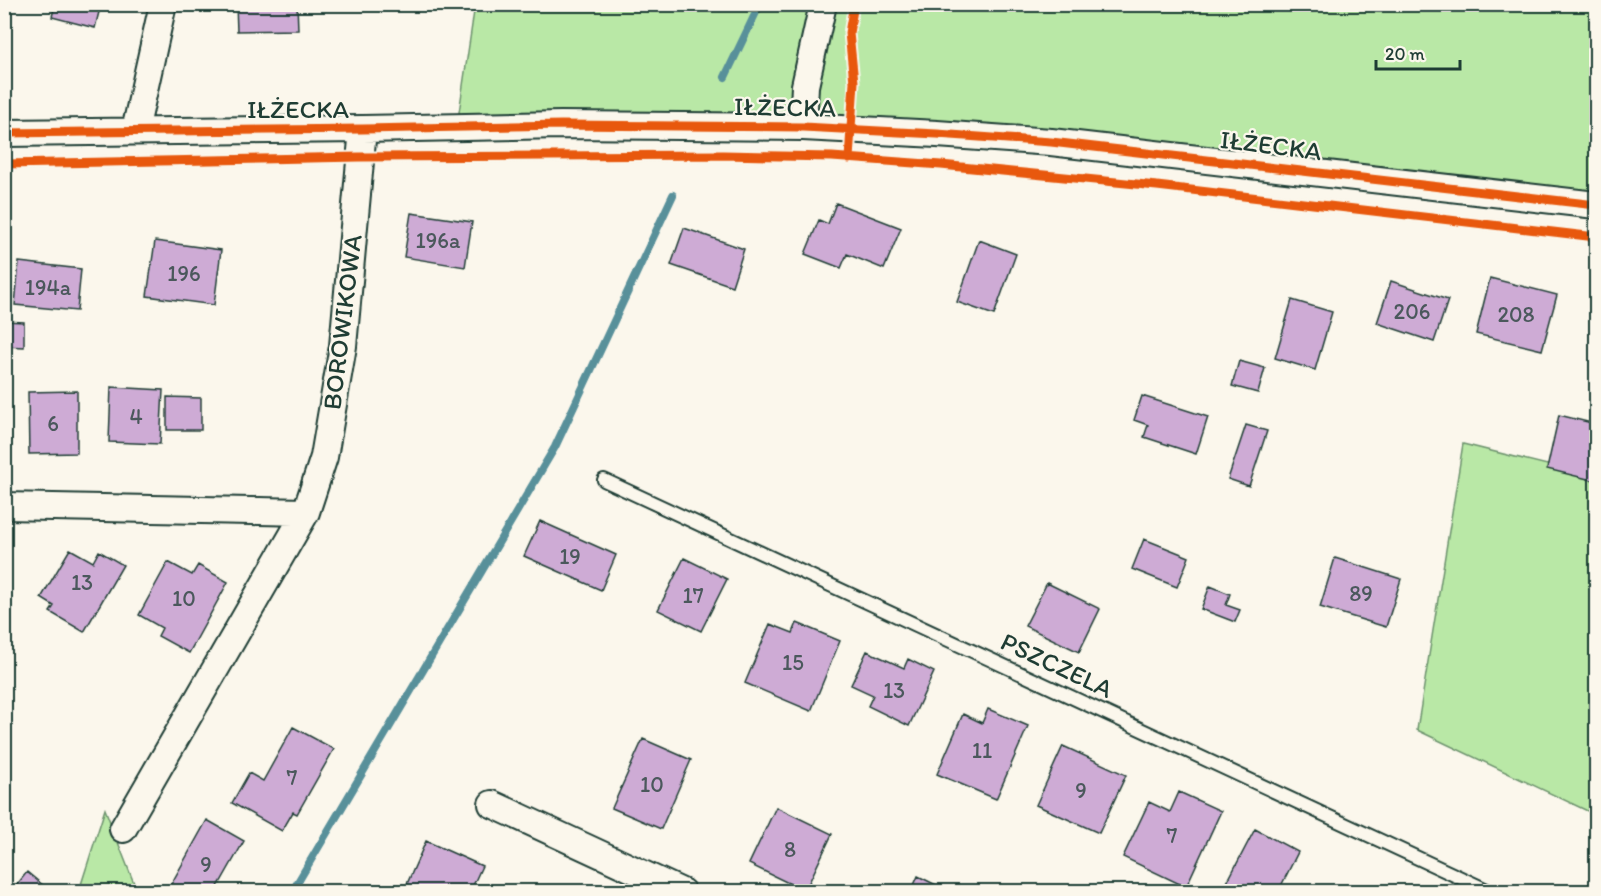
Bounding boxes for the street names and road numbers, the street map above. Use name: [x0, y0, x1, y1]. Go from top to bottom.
street label: IŁŻECKA: [734, 90, 837, 124]
street label: IŁŻECKA: [247, 93, 349, 125]
street label: IŁŻECKA: [1218, 123, 1324, 167]
street label: BOROWIKOWA: [315, 232, 369, 411]
street label: PSZCZELA: [996, 625, 1118, 705]

